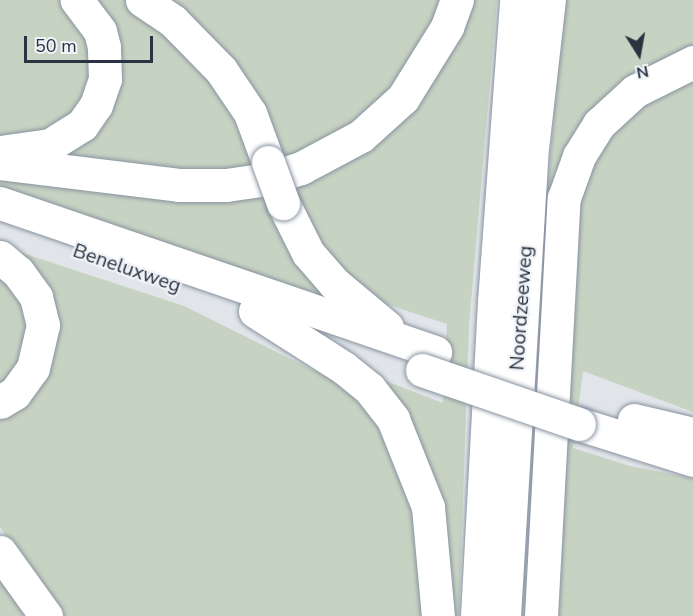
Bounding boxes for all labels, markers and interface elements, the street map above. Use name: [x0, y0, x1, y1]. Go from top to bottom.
scale bar: [27, 24, 156, 62]
north arrow: [609, 24, 669, 84]
text: 50 m: [35, 34, 77, 58]
text: N: [634, 60, 650, 84]
street label: Beneluxweg: [70, 238, 184, 298]
street label: Noordzeeweg: [505, 245, 537, 371]

